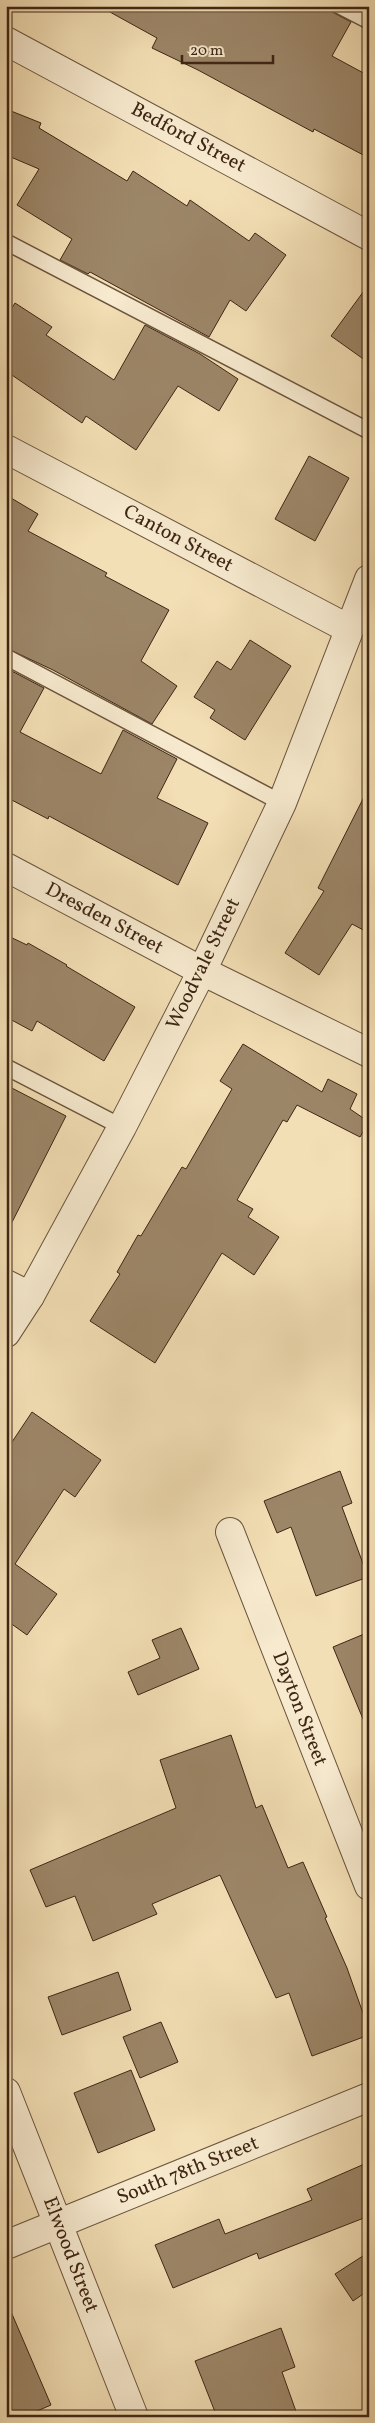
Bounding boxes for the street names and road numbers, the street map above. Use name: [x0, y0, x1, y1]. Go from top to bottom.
street label: Bedford Street: [125, 96, 251, 180]
street label: Canton Street: [118, 498, 238, 580]
street label: Dresden Street: [40, 876, 168, 962]
street label: Woodvale Street: [160, 893, 248, 1035]
street label: Dayton Street: [264, 1648, 334, 1770]
street label: South 78th Street: [113, 2130, 263, 2212]
street label: Elwood Street: [35, 2193, 105, 2317]

